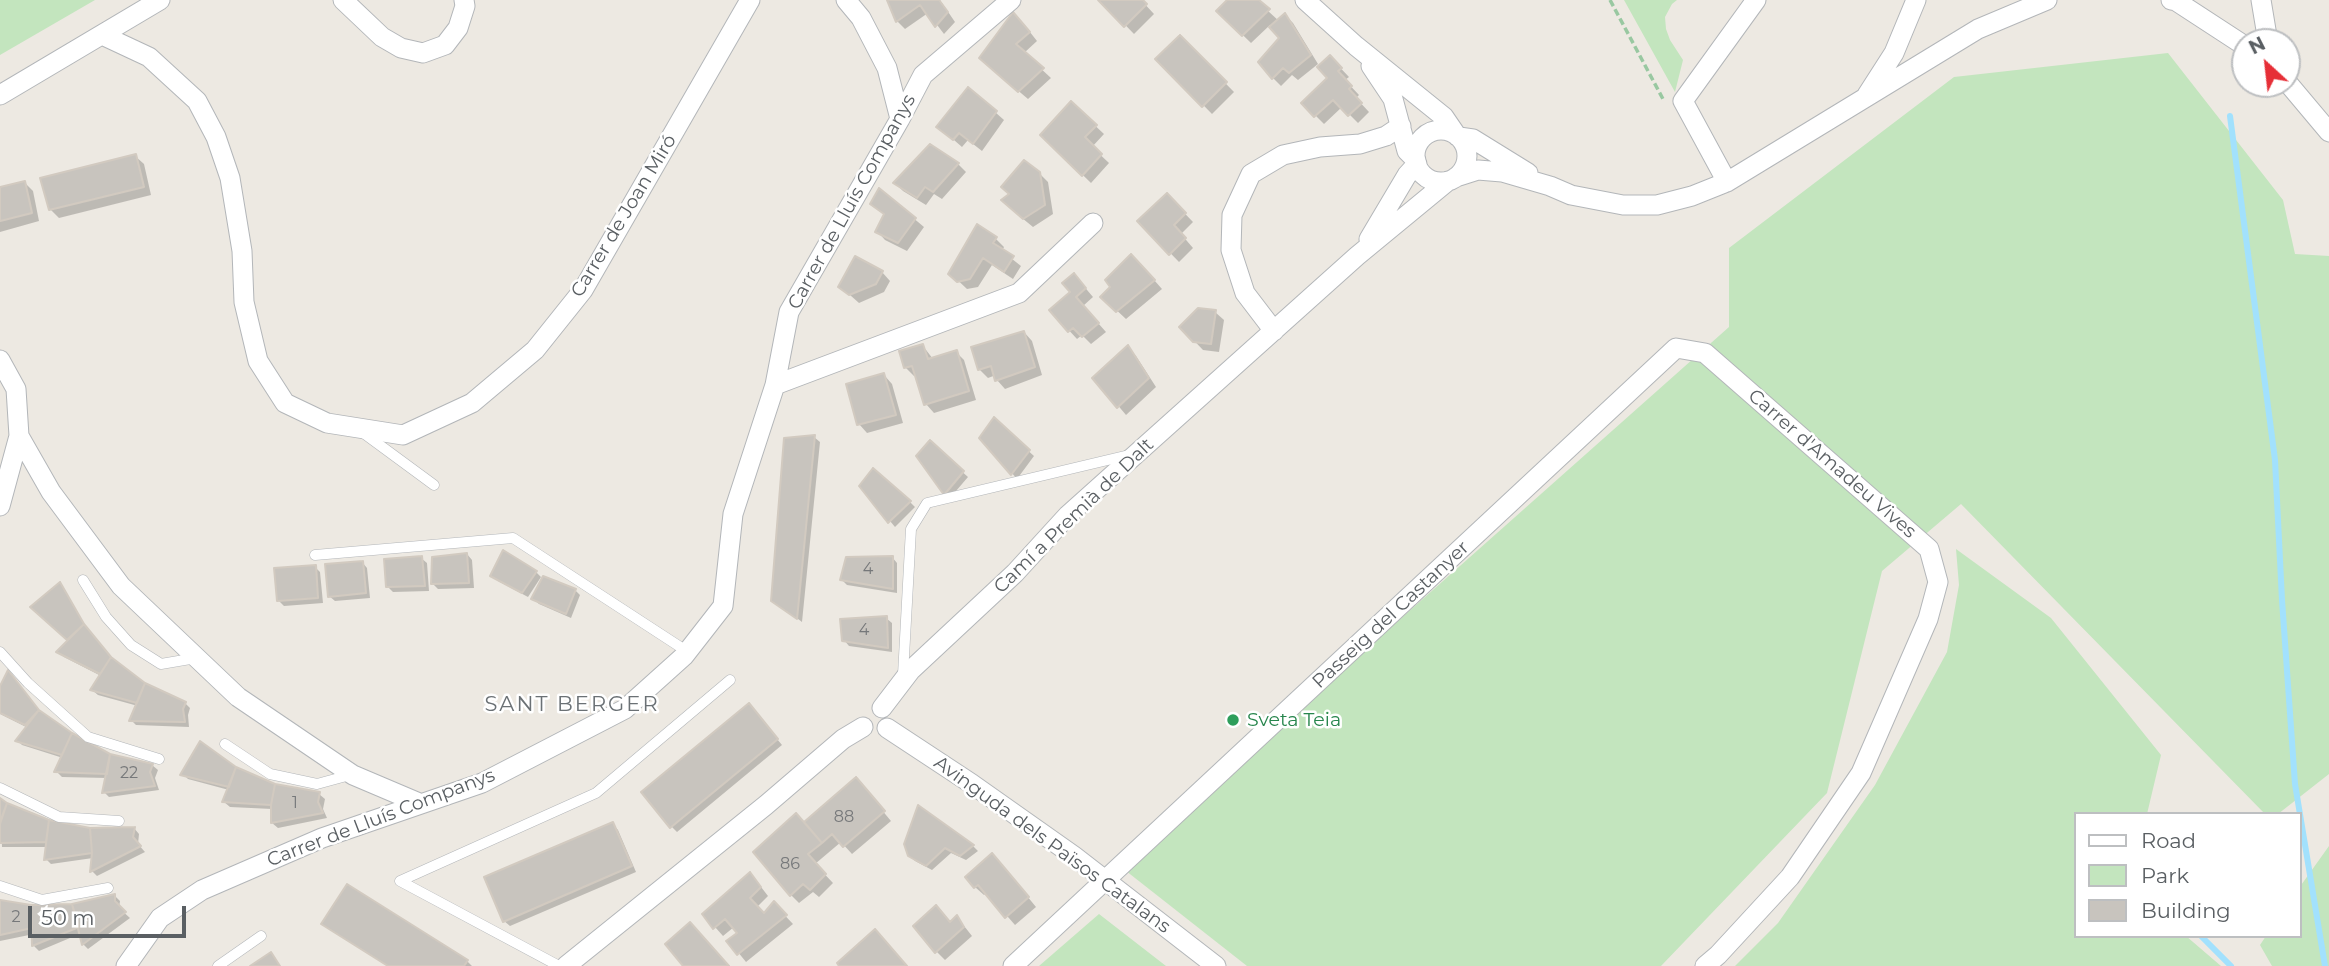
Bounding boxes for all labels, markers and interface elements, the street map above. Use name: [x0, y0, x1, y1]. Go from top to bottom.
north arrow: [2231, 28, 2301, 98]
text: N: [2245, 32, 2269, 59]
street label: Carrer de Lluís Companys: [783, 91, 921, 313]
street label: Carrer de Joan Miró: [566, 131, 682, 301]
street label: Carrer d'Amadeu Vives: [1743, 385, 1921, 543]
street label: Camí a Premià de Dalt: [989, 434, 1159, 598]
street label: Passeig del Castanyer: [1308, 536, 1474, 694]
house number: 4: [863, 559, 873, 579]
house number: 4: [859, 620, 869, 640]
district label: SANT BERGER: [486, 692, 658, 718]
place label: Sveta Teia: [1247, 709, 1341, 731]
marker: Sveta Teia: [1225, 712, 1241, 728]
street label: Avinguda dels Països Catalans: [929, 752, 1175, 938]
house number: 22: [120, 763, 138, 783]
street label: Carrer de Lluís Companys: [264, 764, 498, 872]
house number: 1: [292, 793, 298, 813]
house number: 88: [834, 807, 854, 827]
legend: [2074, 812, 2301, 938]
text: Road: [2141, 828, 2196, 853]
house number: 86: [780, 854, 800, 874]
text: Park: [2141, 863, 2189, 888]
scale bar: [32, 892, 189, 936]
text: Building: [2141, 898, 2231, 923]
text: 50 m: [41, 905, 95, 930]
house number: 2: [11, 907, 21, 927]

